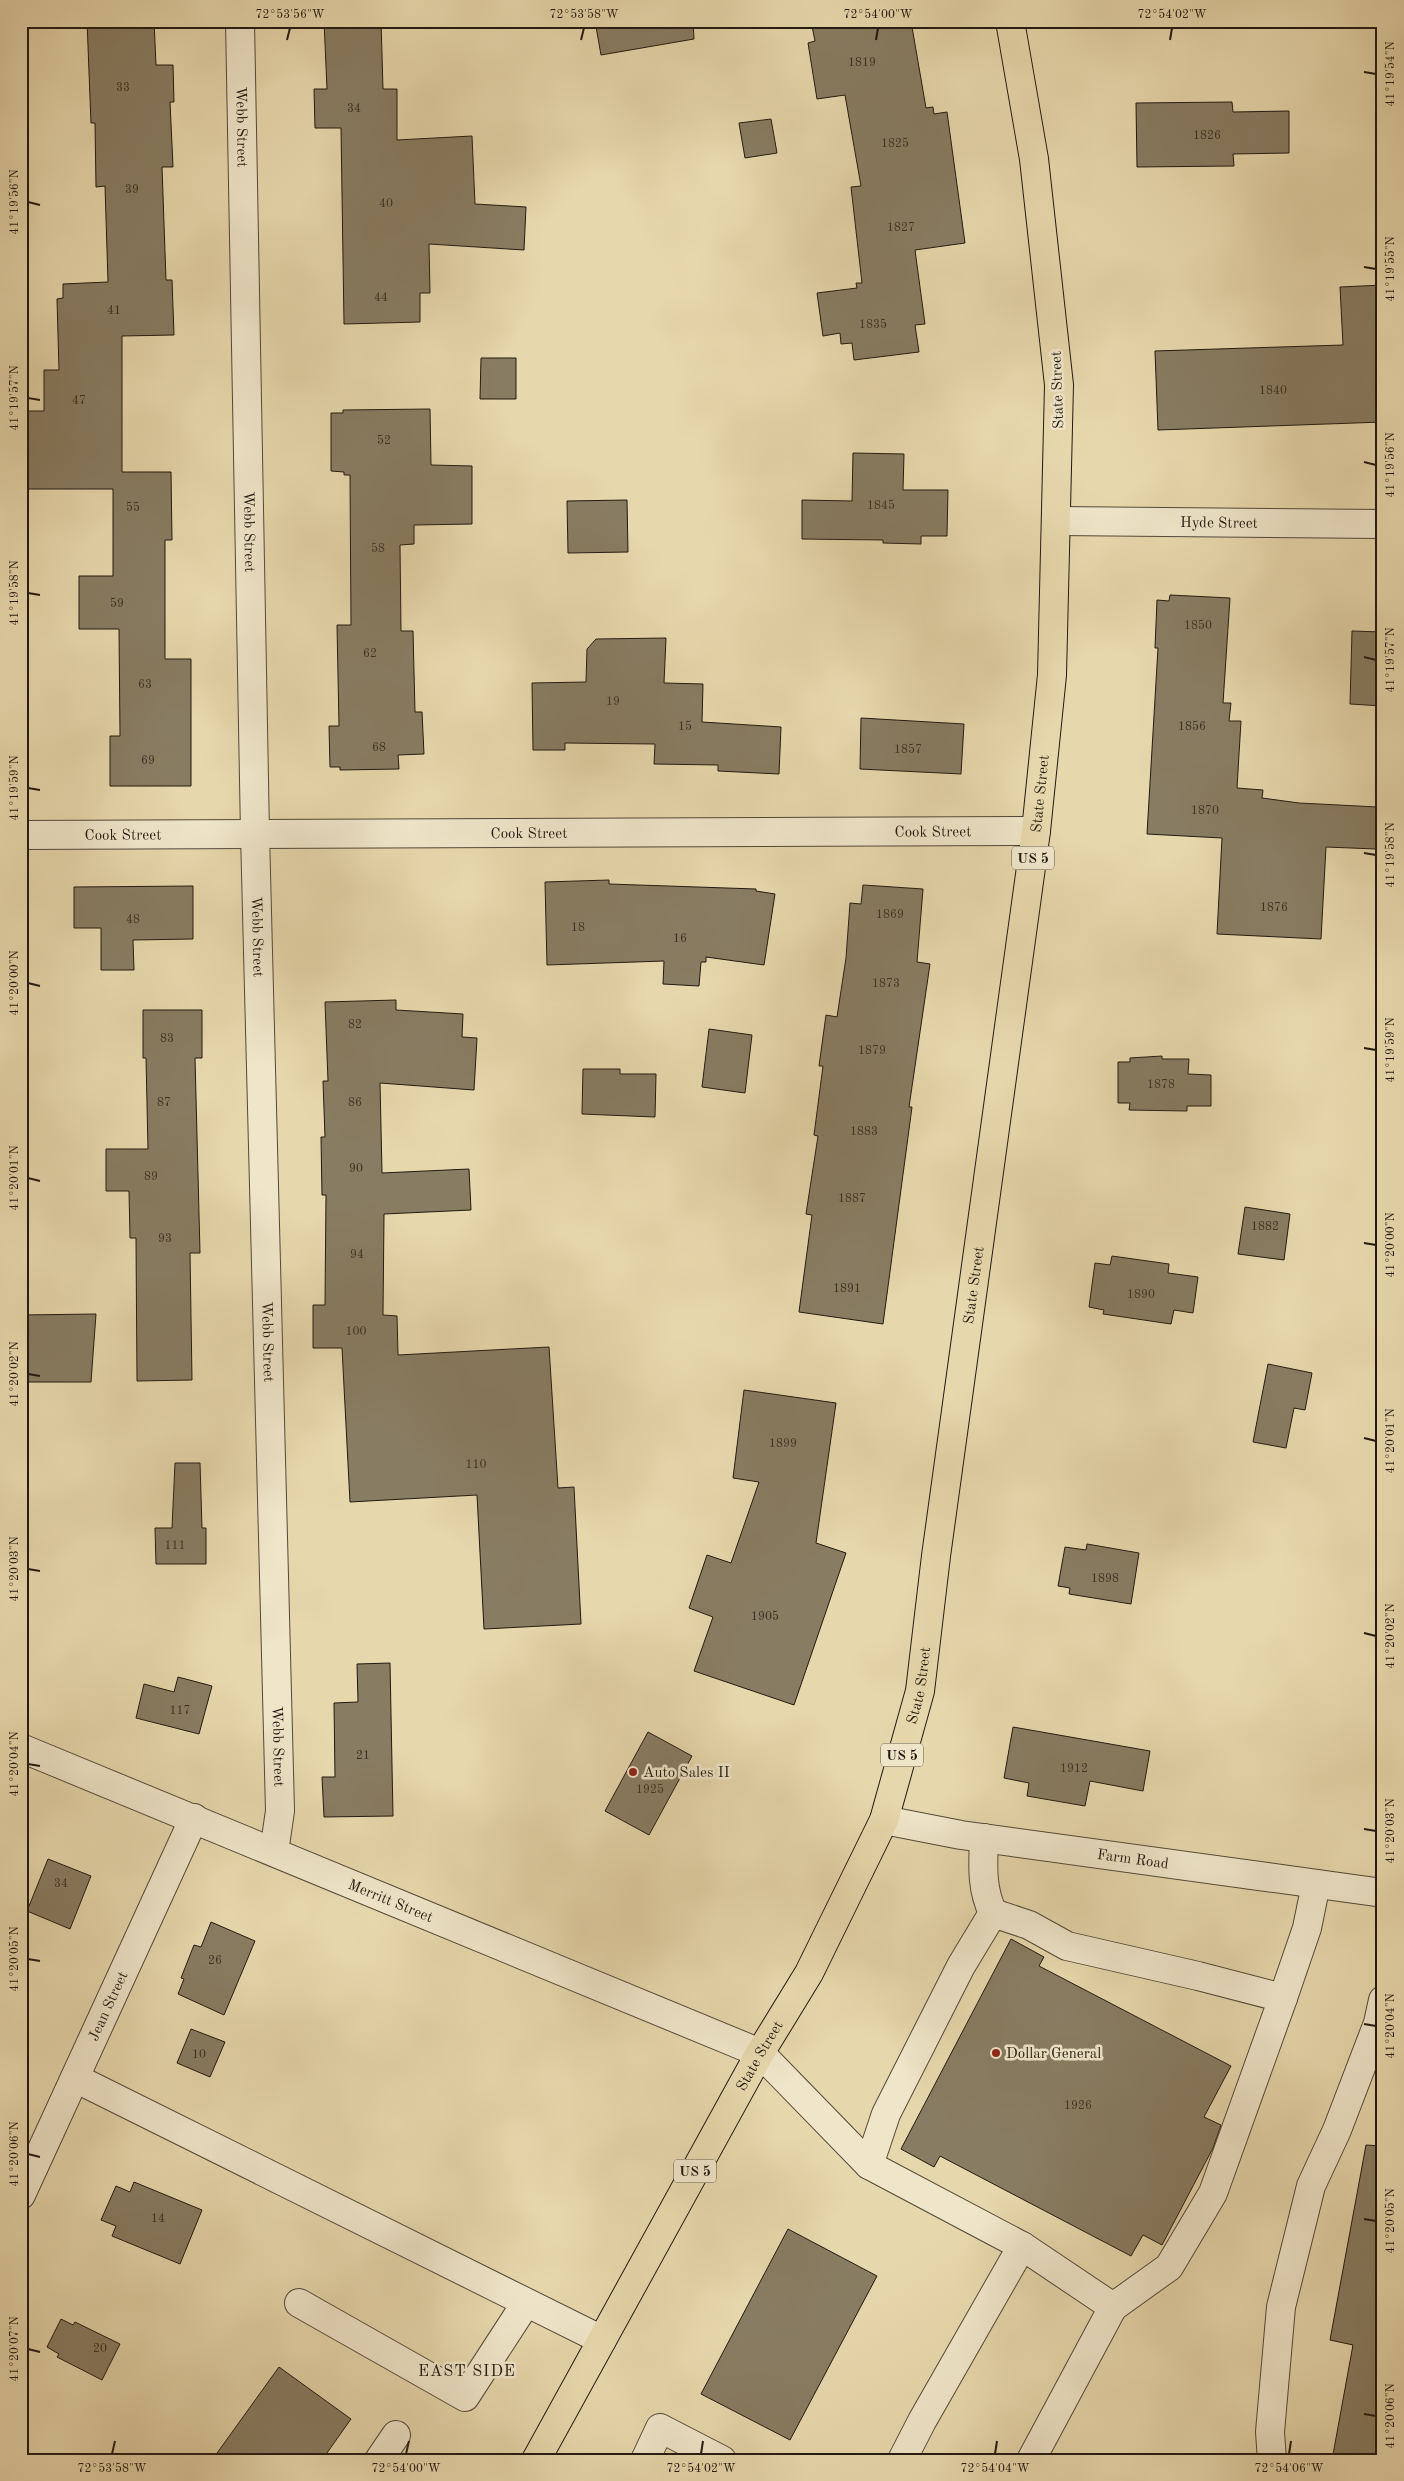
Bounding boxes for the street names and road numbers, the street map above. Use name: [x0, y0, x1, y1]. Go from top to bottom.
street label: Webb Street: [232, 86, 249, 168]
street label: State Street: [1050, 351, 1067, 429]
street label: Webb Street: [240, 491, 256, 573]
street label: Hyde Street: [1180, 516, 1258, 532]
street label: State Street: [1030, 754, 1053, 834]
street label: Cook Street: [895, 825, 971, 841]
street label: Cook Street: [491, 827, 567, 842]
street label: Cook Street: [85, 828, 161, 844]
road number: US 5: [1012, 846, 1054, 870]
street label: Webb Street: [248, 896, 265, 977]
street label: State Street: [962, 1246, 988, 1325]
street label: Webb Street: [258, 1301, 275, 1382]
street label: State Street: [905, 1646, 934, 1726]
street label: Webb Street: [268, 1706, 285, 1787]
road number: US 5: [881, 1744, 923, 1766]
street label: Farm Road: [1096, 1848, 1170, 1872]
street label: Merritt Street: [346, 1878, 435, 1926]
street label: Jean Street: [87, 1970, 131, 2044]
street label: State Street: [735, 2019, 787, 2094]
road number: US 5: [674, 2160, 716, 2182]

